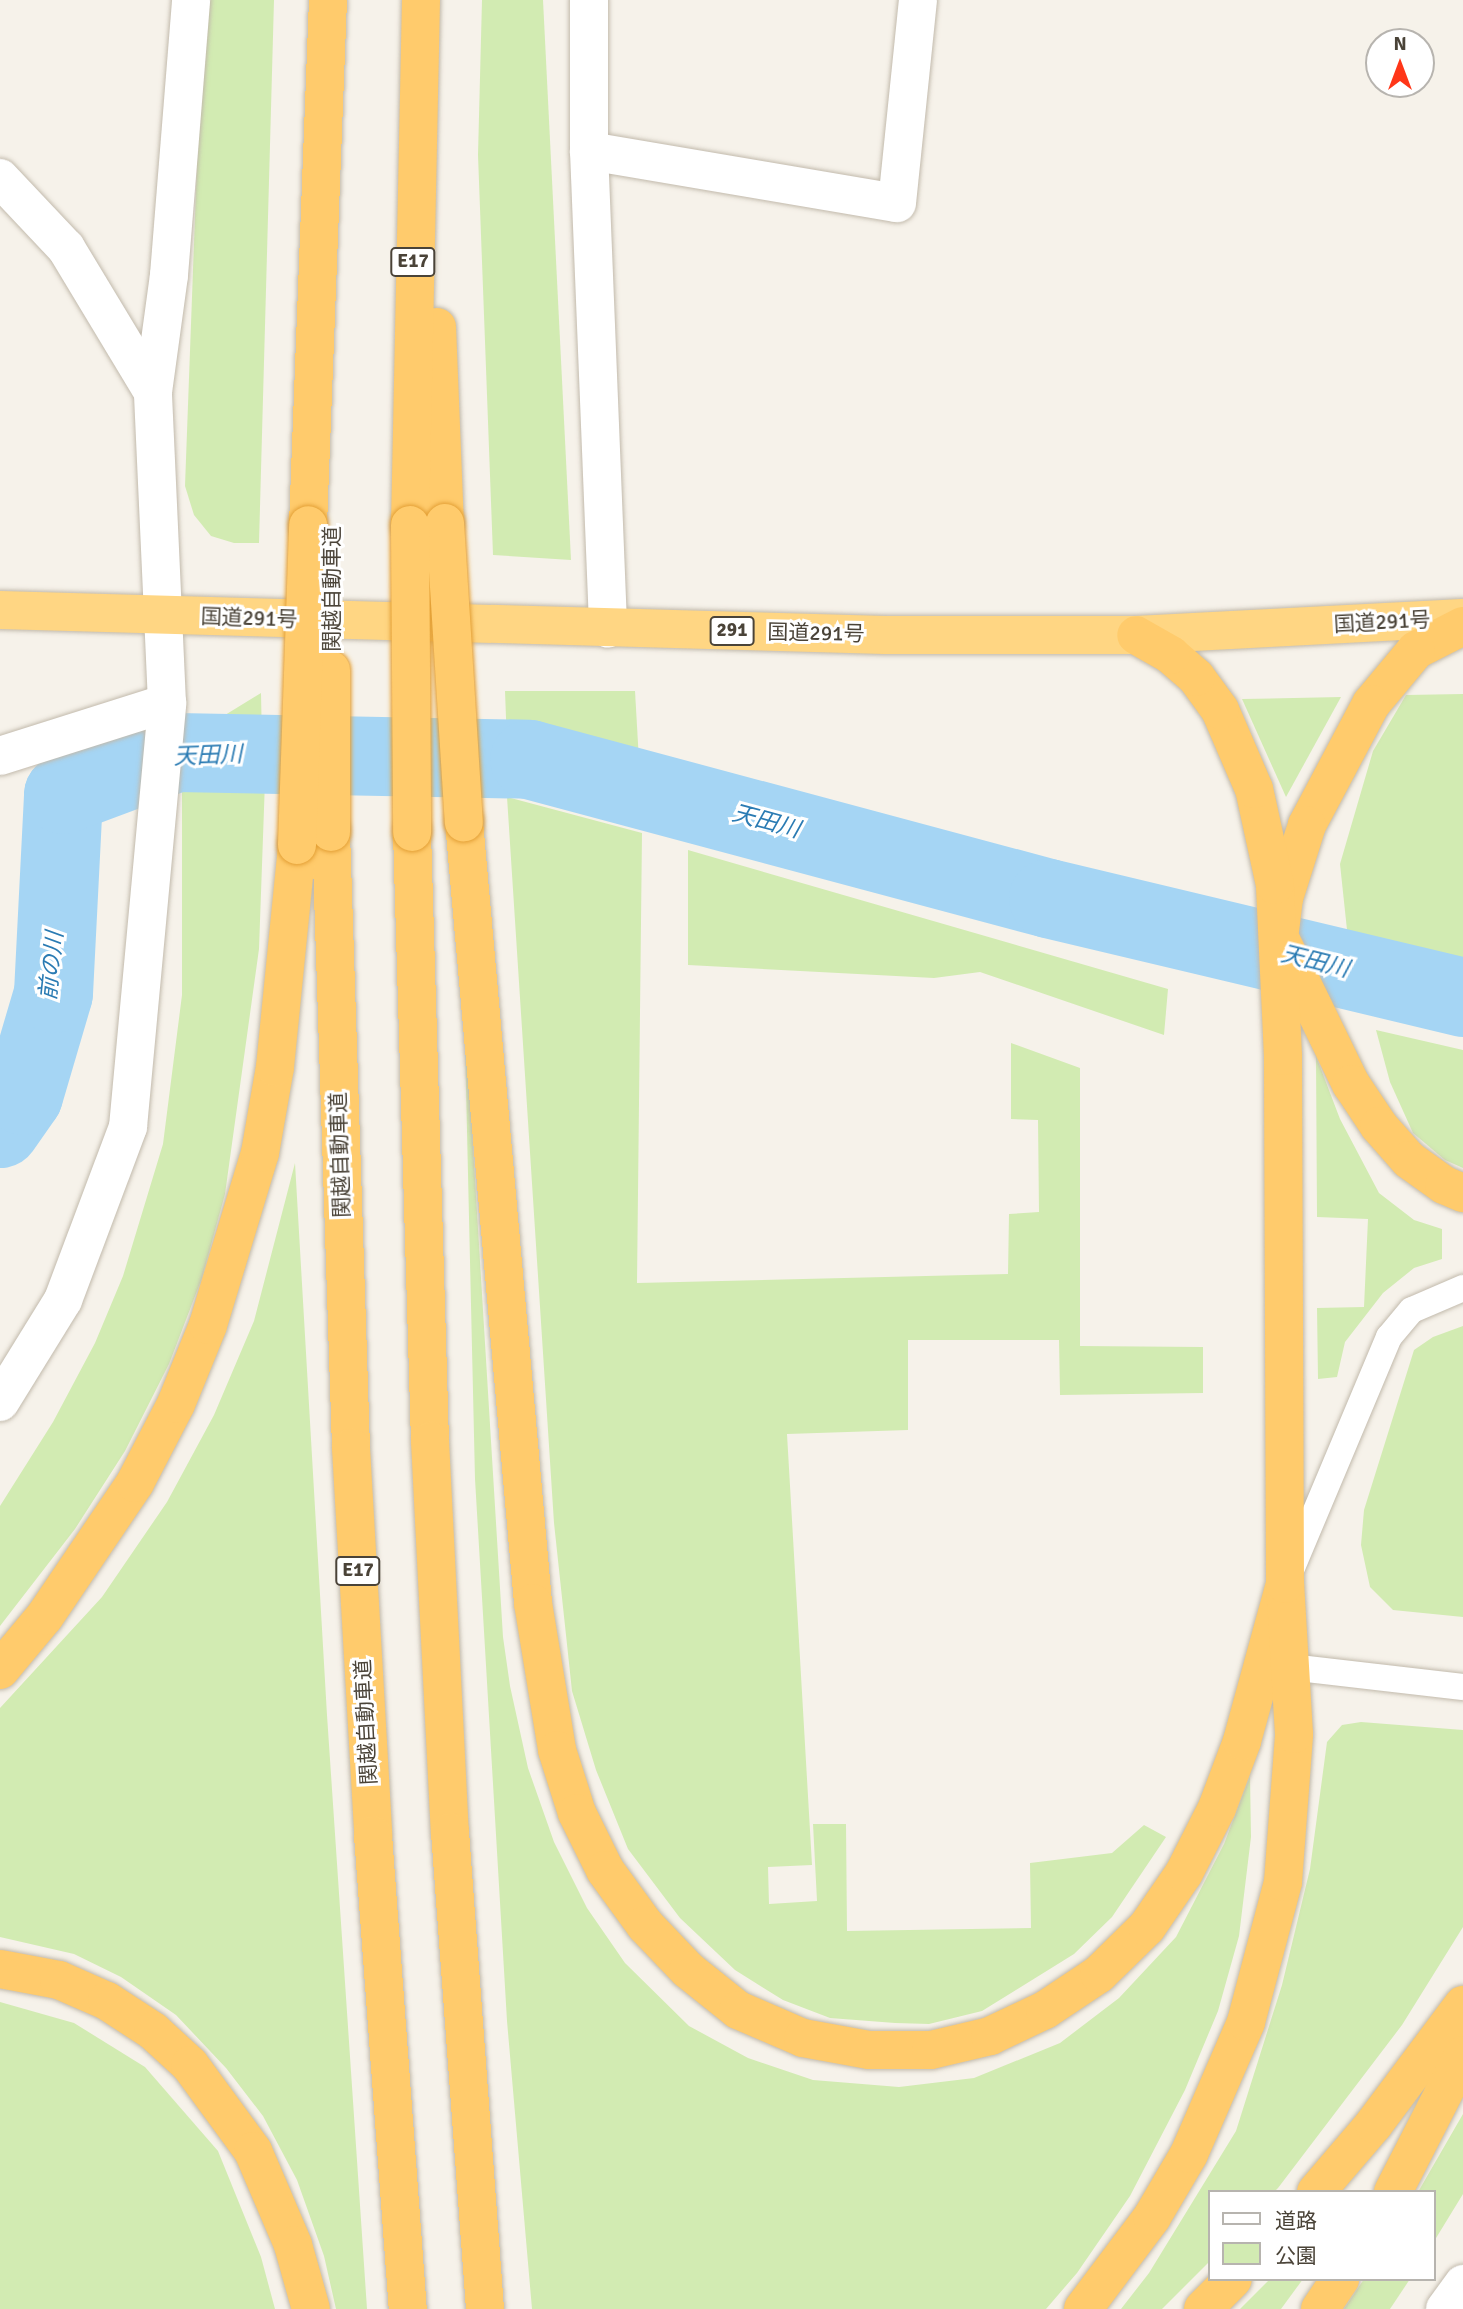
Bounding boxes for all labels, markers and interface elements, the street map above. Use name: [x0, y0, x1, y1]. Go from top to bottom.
north arrow: [1365, 28, 1435, 98]
text: N: [1393, 32, 1407, 56]
road number: E17: [390, 246, 436, 278]
street label: 関越自動車道: [319, 526, 345, 652]
street label: 国道291号: [200, 604, 298, 632]
street label: 国道291号: [1333, 607, 1431, 637]
road number: 291: [709, 616, 755, 646]
street label: 国道291号: [767, 620, 865, 646]
water label: 天田川: [173, 741, 243, 771]
water label: 天田川: [729, 800, 803, 844]
water label: 前の川: [35, 930, 69, 1002]
water label: 天田川: [1278, 940, 1352, 984]
street label: 関越自動車道: [325, 1092, 355, 1218]
road number: E17: [335, 1555, 381, 1586]
street label: 関越自動車道: [350, 1658, 382, 1786]
legend: [1208, 2190, 1435, 2281]
text: 道路: [1275, 2208, 1317, 2234]
text: 公園: [1275, 2243, 1317, 2269]

